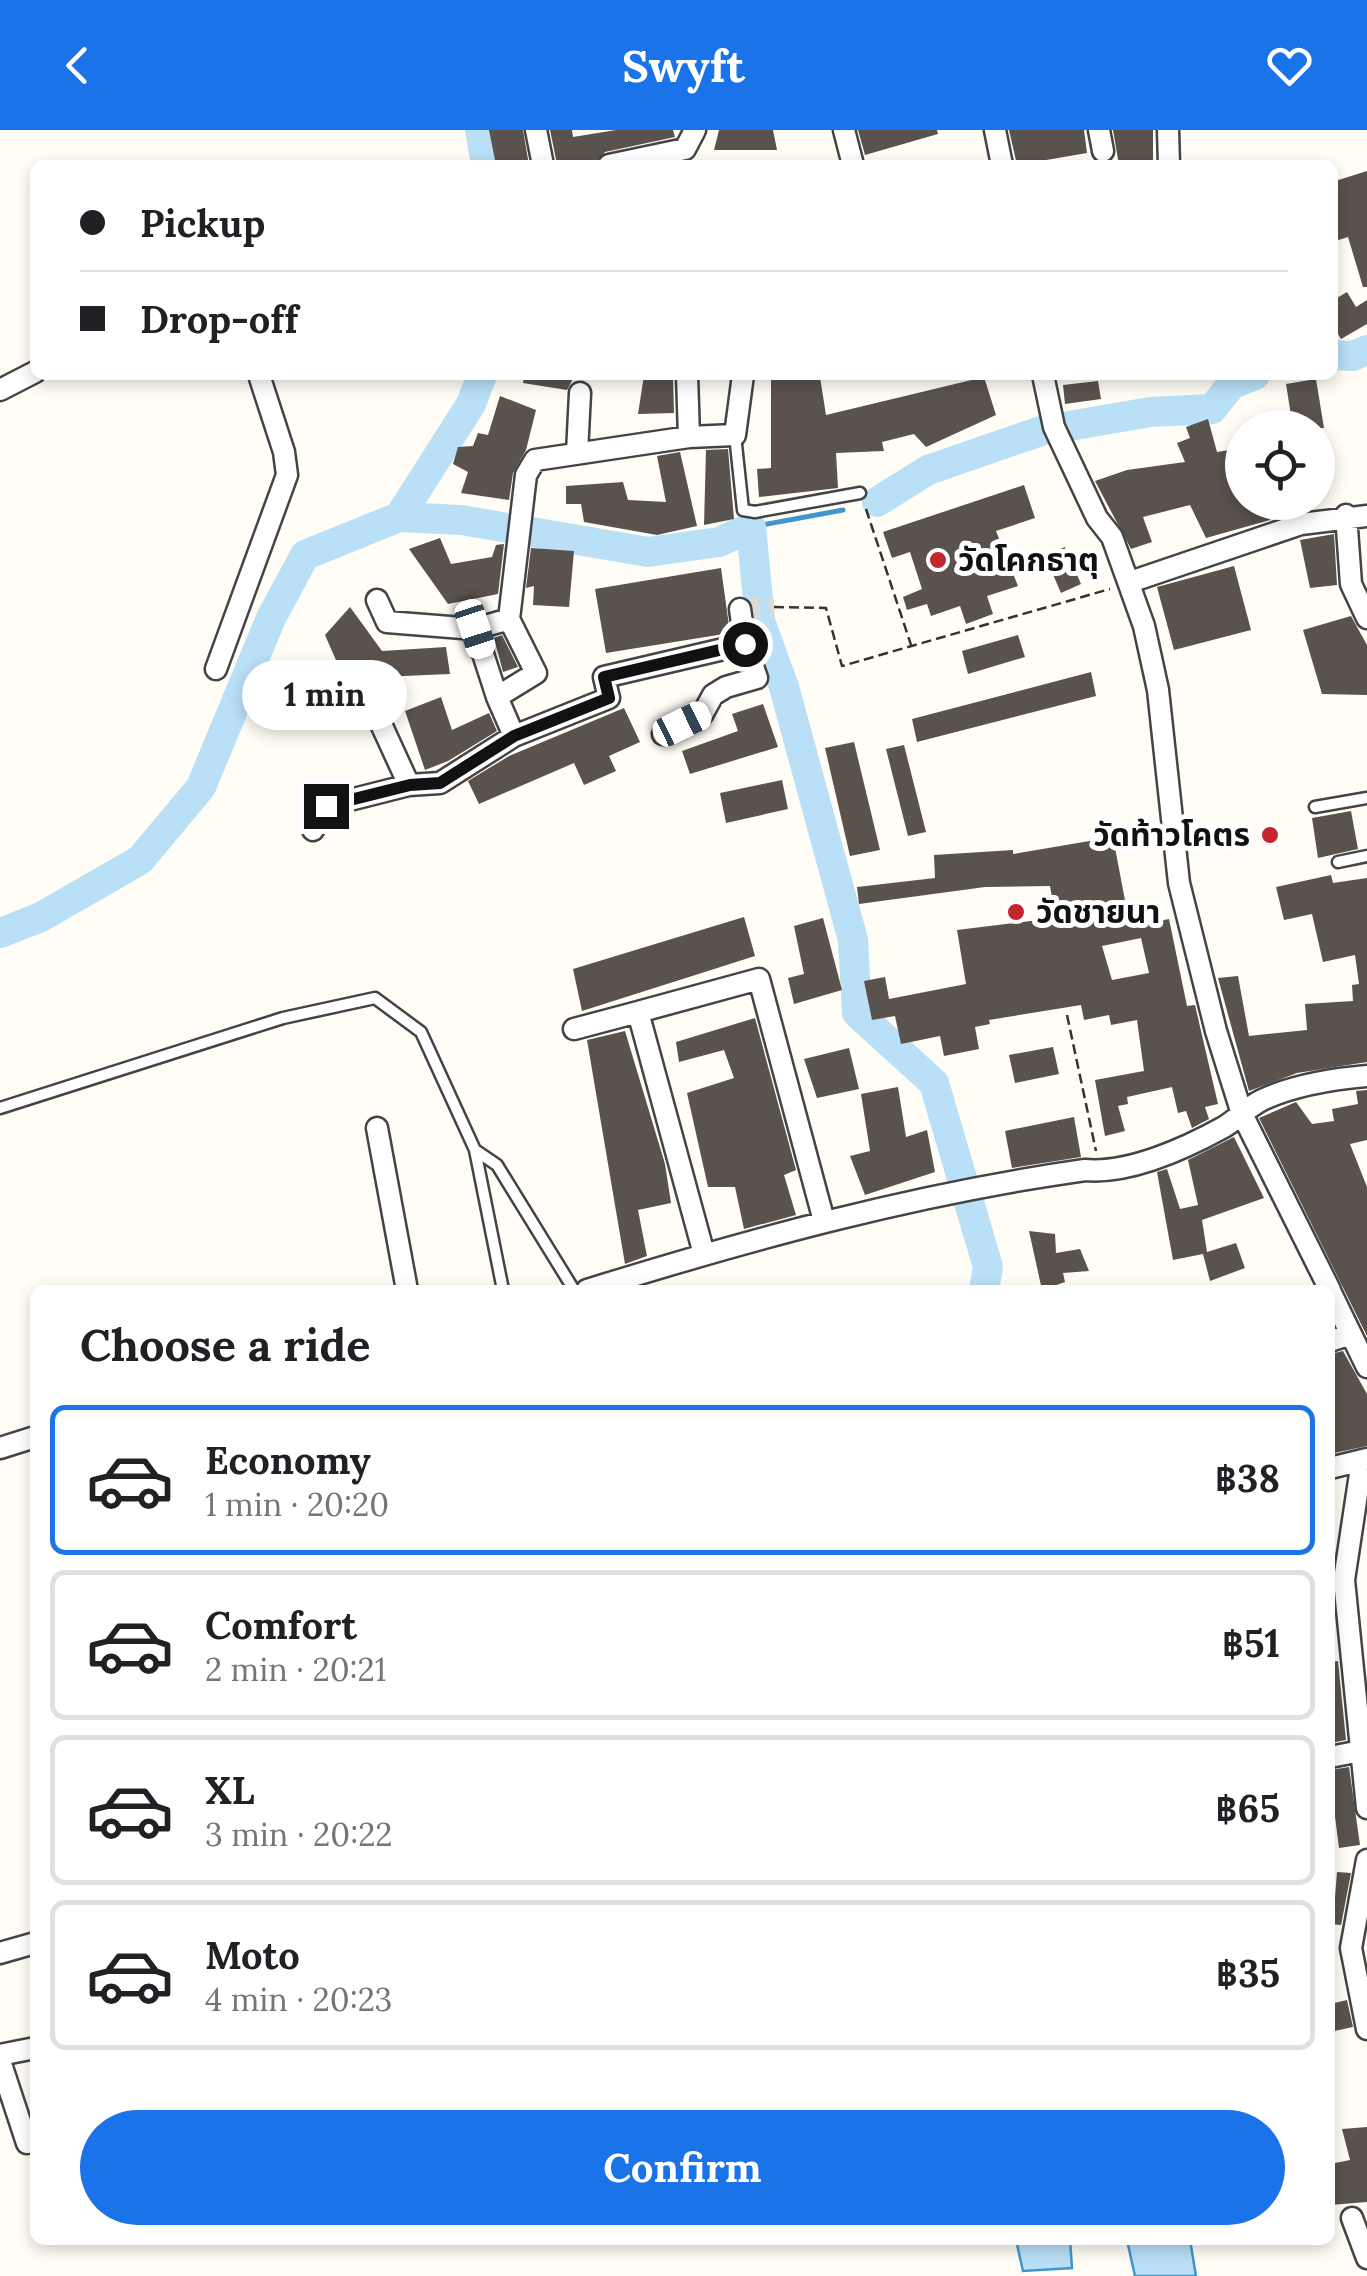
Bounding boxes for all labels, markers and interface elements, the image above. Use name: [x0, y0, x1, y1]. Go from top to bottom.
text: Swyft: [622, 37, 745, 94]
icon: back: [50, 38, 105, 93]
icon: heart: [1262, 38, 1317, 93]
text: Pickup: [140, 199, 265, 247]
text: Drop-off: [140, 295, 298, 343]
map controls: [1225, 410, 1335, 520]
button: locate: [1225, 410, 1335, 520]
place label: วัดโคกธาตุ: [958, 539, 1099, 580]
marker: วัดโคกธาตุ: [927, 549, 949, 571]
car: [451, 596, 499, 662]
route start: [723, 622, 768, 667]
callout: 1 min: [244, 661, 408, 731]
text: 1 min: [284, 674, 365, 715]
car: [648, 697, 716, 751]
route end: [304, 784, 349, 829]
place label: วัดท้าวโคตร: [1093, 814, 1250, 855]
marker: วัดท้าวโคตร: [1259, 824, 1281, 846]
place label: วัดชายนา: [1036, 891, 1160, 932]
marker: วัดชายนา: [1005, 901, 1027, 923]
text: Choose a ride: [80, 1316, 370, 1373]
icon: car: [85, 1435, 175, 1525]
text: Economy: [205, 1436, 371, 1484]
text: ฿38: [1215, 1454, 1280, 1502]
text: 1 min · 20:20: [205, 1484, 389, 1525]
icon: car: [85, 1600, 175, 1690]
text: Comfort: [205, 1601, 357, 1649]
text: ฿51: [1222, 1619, 1280, 1667]
text: 2 min · 20:21: [205, 1649, 386, 1690]
icon: car: [85, 1765, 175, 1855]
text: XL: [205, 1766, 255, 1814]
text: ฿65: [1216, 1784, 1280, 1832]
text: 3 min · 20:22: [205, 1814, 393, 1855]
icon: car: [85, 1930, 175, 2020]
text: Moto: [205, 1931, 300, 1979]
text: ฿35: [1216, 1949, 1280, 1997]
text: 4 min · 20:23: [205, 1979, 392, 2020]
button: Confirm: [80, 2110, 1285, 2225]

